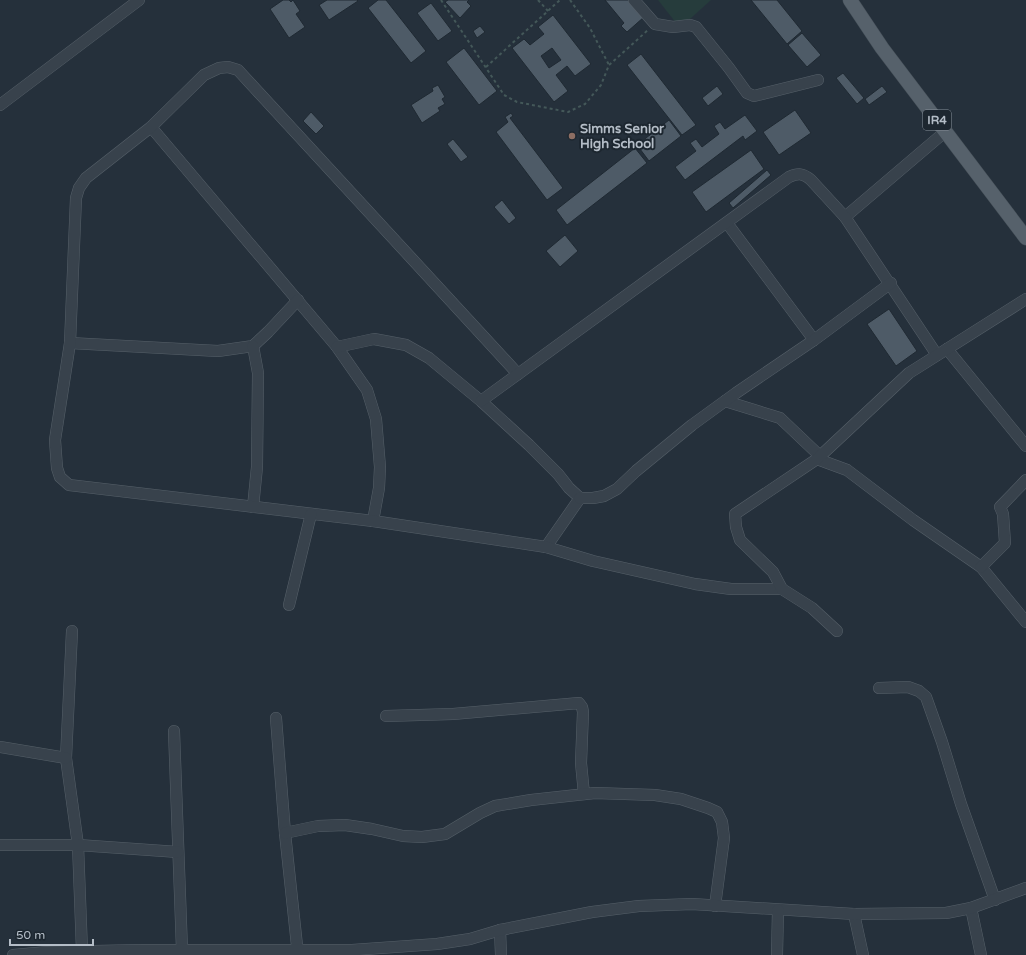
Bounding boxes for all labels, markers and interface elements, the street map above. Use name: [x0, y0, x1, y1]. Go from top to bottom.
road number: IR4: [923, 110, 951, 130]
place label: Simms Senior High School: [580, 121, 665, 152]
marker: Simms Senior High School: [567, 131, 577, 141]
scale bar: [10, 921, 93, 947]
text: 50 m: [16, 928, 45, 942]

